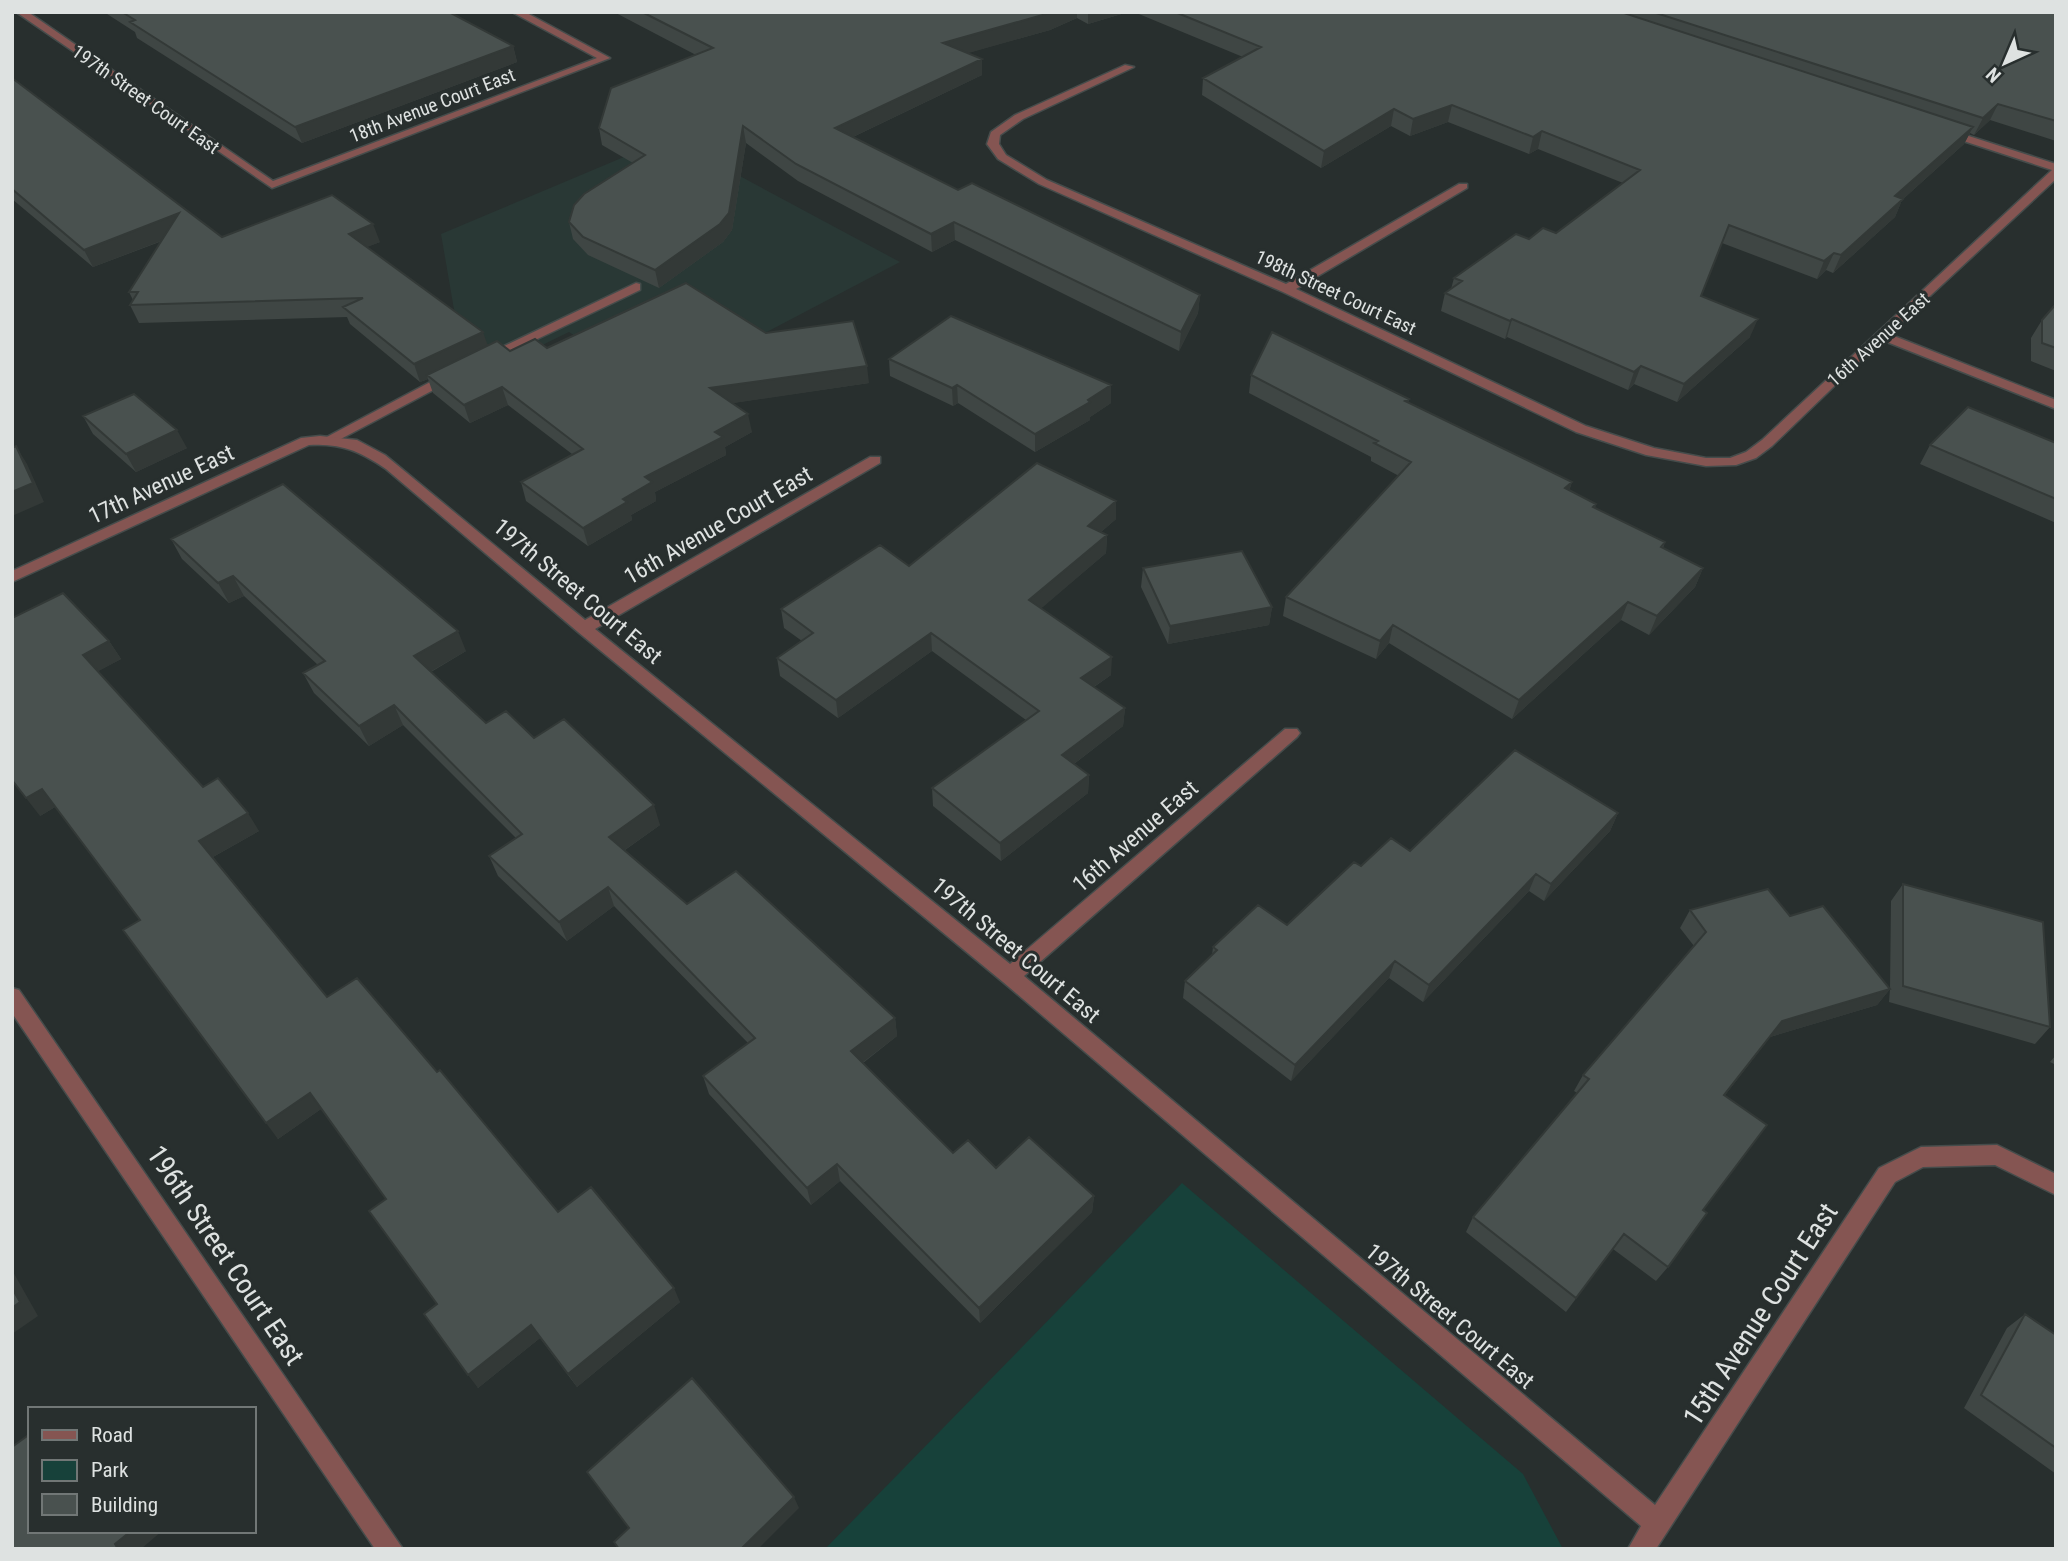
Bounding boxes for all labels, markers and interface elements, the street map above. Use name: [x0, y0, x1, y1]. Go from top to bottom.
north arrow: [1970, 28, 2040, 98]
street label: 197th Street Court East: [68, 40, 224, 159]
street label: 18th Avenue Court East: [346, 63, 518, 148]
text: N: [1981, 63, 2006, 87]
street label: 198th Street Court East: [1252, 245, 1420, 340]
street label: 16th Avenue East: [1822, 287, 1934, 391]
street label: 17th Avenue East: [84, 439, 238, 530]
street label: 16th Avenue Court East: [619, 461, 817, 590]
street label: 197th Street Court East: [488, 513, 667, 670]
street label: 16th Avenue East: [1067, 775, 1203, 898]
street label: 197th Street Court East: [926, 872, 1105, 1029]
street label: 196th Street Court East: [140, 1139, 311, 1371]
street label: 15th Avenue Court East: [1676, 1197, 1845, 1432]
street label: 197th Street Court East: [1360, 1238, 1539, 1395]
legend: [28, 1407, 256, 1533]
text: Road: [91, 1423, 133, 1447]
text: Park: [91, 1458, 129, 1482]
text: Building: [91, 1493, 158, 1517]

